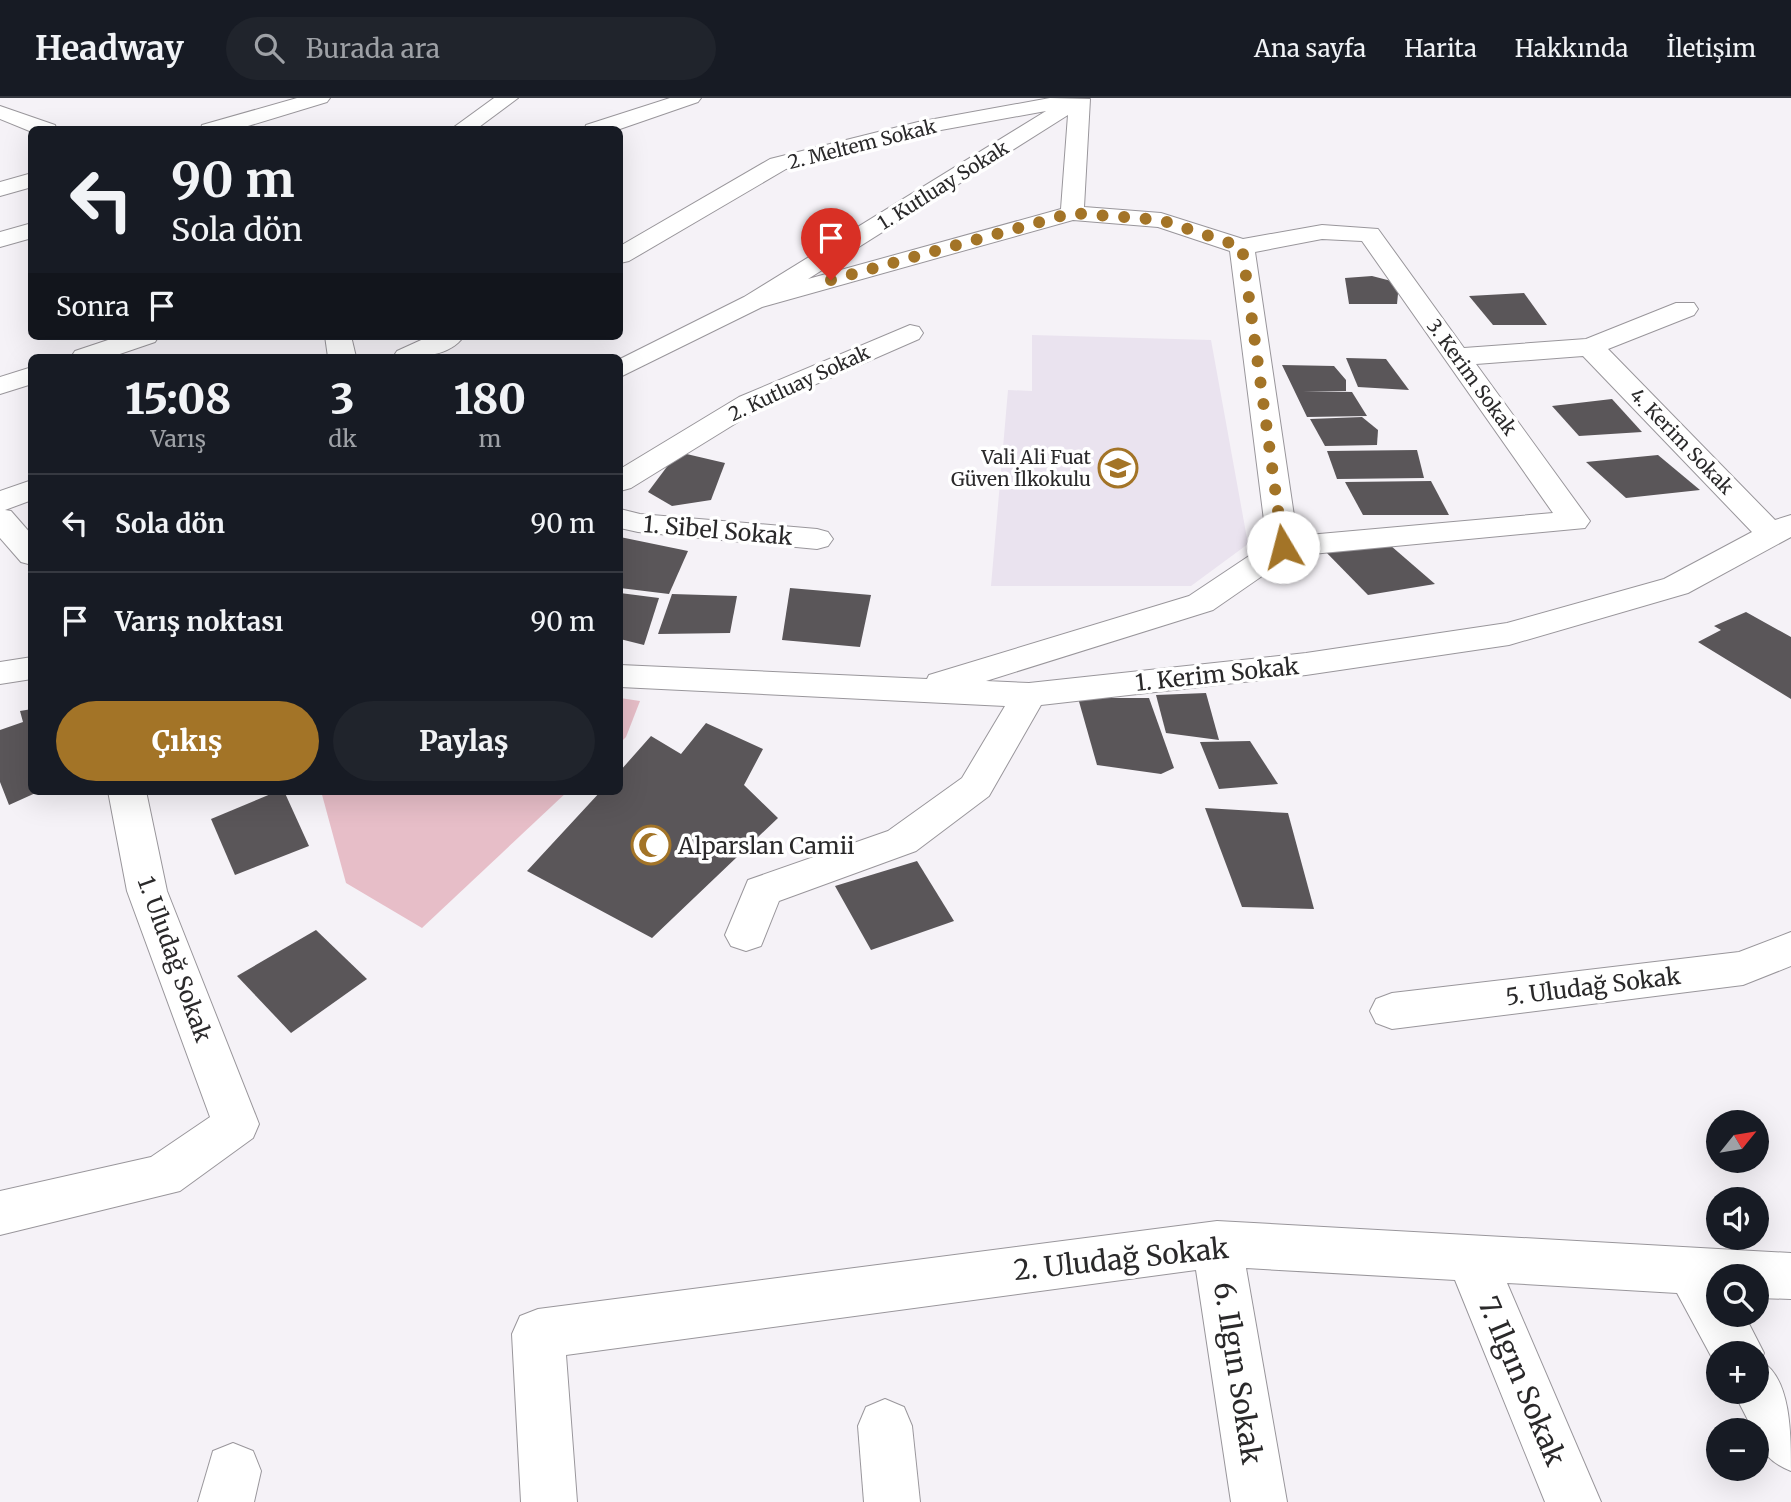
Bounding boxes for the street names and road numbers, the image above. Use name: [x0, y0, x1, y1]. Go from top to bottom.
street label: 2. Meltem Sokak: [785, 114, 939, 174]
street label: 1. Kutluay Sokak: [873, 135, 1013, 235]
street label: 3. Kerim Sokak: [1422, 314, 1522, 440]
street label: 2. Kutluay Sokak: [725, 340, 873, 426]
street label: 4. Kerim Sokak: [1625, 383, 1739, 499]
street label: 1. Sibel Sokak: [642, 509, 794, 551]
street label: 1. Kerim Sokak: [1134, 651, 1301, 697]
street label: 1. Uludağ Sokak: [132, 872, 219, 1046]
street label: 5. Uludağ Sokak: [1504, 961, 1682, 1011]
street label: 2. Uludağ Sokak: [1012, 1230, 1231, 1288]
street label: 6. Ilgın Sokak: [1206, 1279, 1270, 1467]
street label: 7. Ilgın Sokak: [1470, 1291, 1574, 1471]

